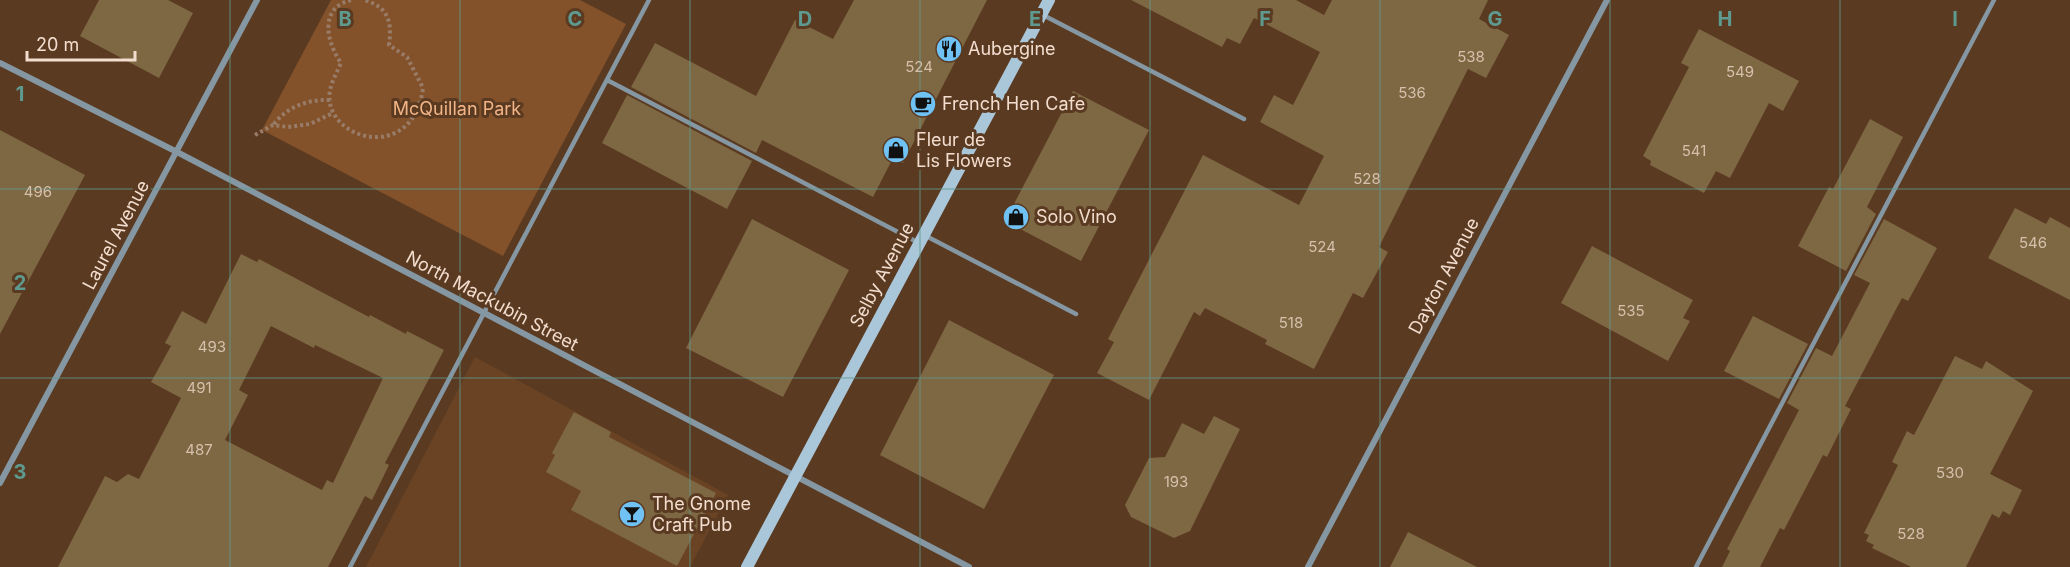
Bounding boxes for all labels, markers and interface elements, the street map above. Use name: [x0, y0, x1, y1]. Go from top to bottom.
text: B: [338, 7, 352, 31]
text: C: [568, 7, 582, 31]
text: D: [798, 7, 812, 31]
text: E: [1029, 7, 1041, 31]
text: F: [1259, 7, 1271, 31]
text: G: [1487, 7, 1503, 31]
text: H: [1718, 7, 1732, 31]
text: I: [1952, 7, 1958, 31]
scale bar: [27, 24, 135, 62]
text: 20 m: [36, 34, 79, 55]
restaurant icon: Aubergine: [934, 34, 964, 64]
place label: Aubergine: [968, 38, 1056, 59]
house number: 538: [1457, 47, 1485, 66]
house number: 524: [905, 57, 933, 76]
house number: 549: [1726, 62, 1754, 81]
text: 1: [16, 82, 24, 106]
house number: 536: [1398, 83, 1426, 102]
cafe icon: French Hen Cafe: [908, 89, 938, 119]
place label: French Hen Cafe: [942, 93, 1085, 114]
park label: McQuillan Park: [393, 98, 521, 119]
place label: Fleur de Lis Flowers: [916, 129, 1012, 171]
shop icon: Fleur de Lis Flowers: [881, 135, 911, 165]
house number: 541: [1682, 141, 1706, 160]
house number: 528: [1353, 169, 1381, 188]
street label: Laurel Avenue: [78, 177, 153, 293]
house number: 496: [24, 182, 52, 201]
shop icon: Solo Vino: [1001, 202, 1031, 232]
place label: Solo Vino: [1036, 206, 1117, 227]
street label: Dayton Avenue: [1404, 214, 1483, 337]
street label: Selby Avenue: [845, 219, 918, 331]
house number: 546: [2019, 233, 2047, 252]
house number: 524: [1308, 237, 1336, 256]
street label: North Mackubin Street: [403, 246, 582, 355]
text: 2: [14, 271, 26, 295]
house number: 535: [1617, 301, 1645, 320]
house number: 518: [1279, 313, 1303, 332]
house number: 493: [198, 337, 226, 356]
house number: 491: [186, 378, 212, 397]
house number: 487: [185, 440, 213, 459]
text: 3: [14, 460, 26, 484]
house number: 530: [1936, 463, 1964, 482]
house number: 193: [1164, 472, 1188, 491]
place label: The Gnome Craft Pub: [652, 493, 751, 535]
bar icon: The Gnome Craft Pub: [617, 499, 647, 529]
house number: 528: [1897, 524, 1925, 543]

